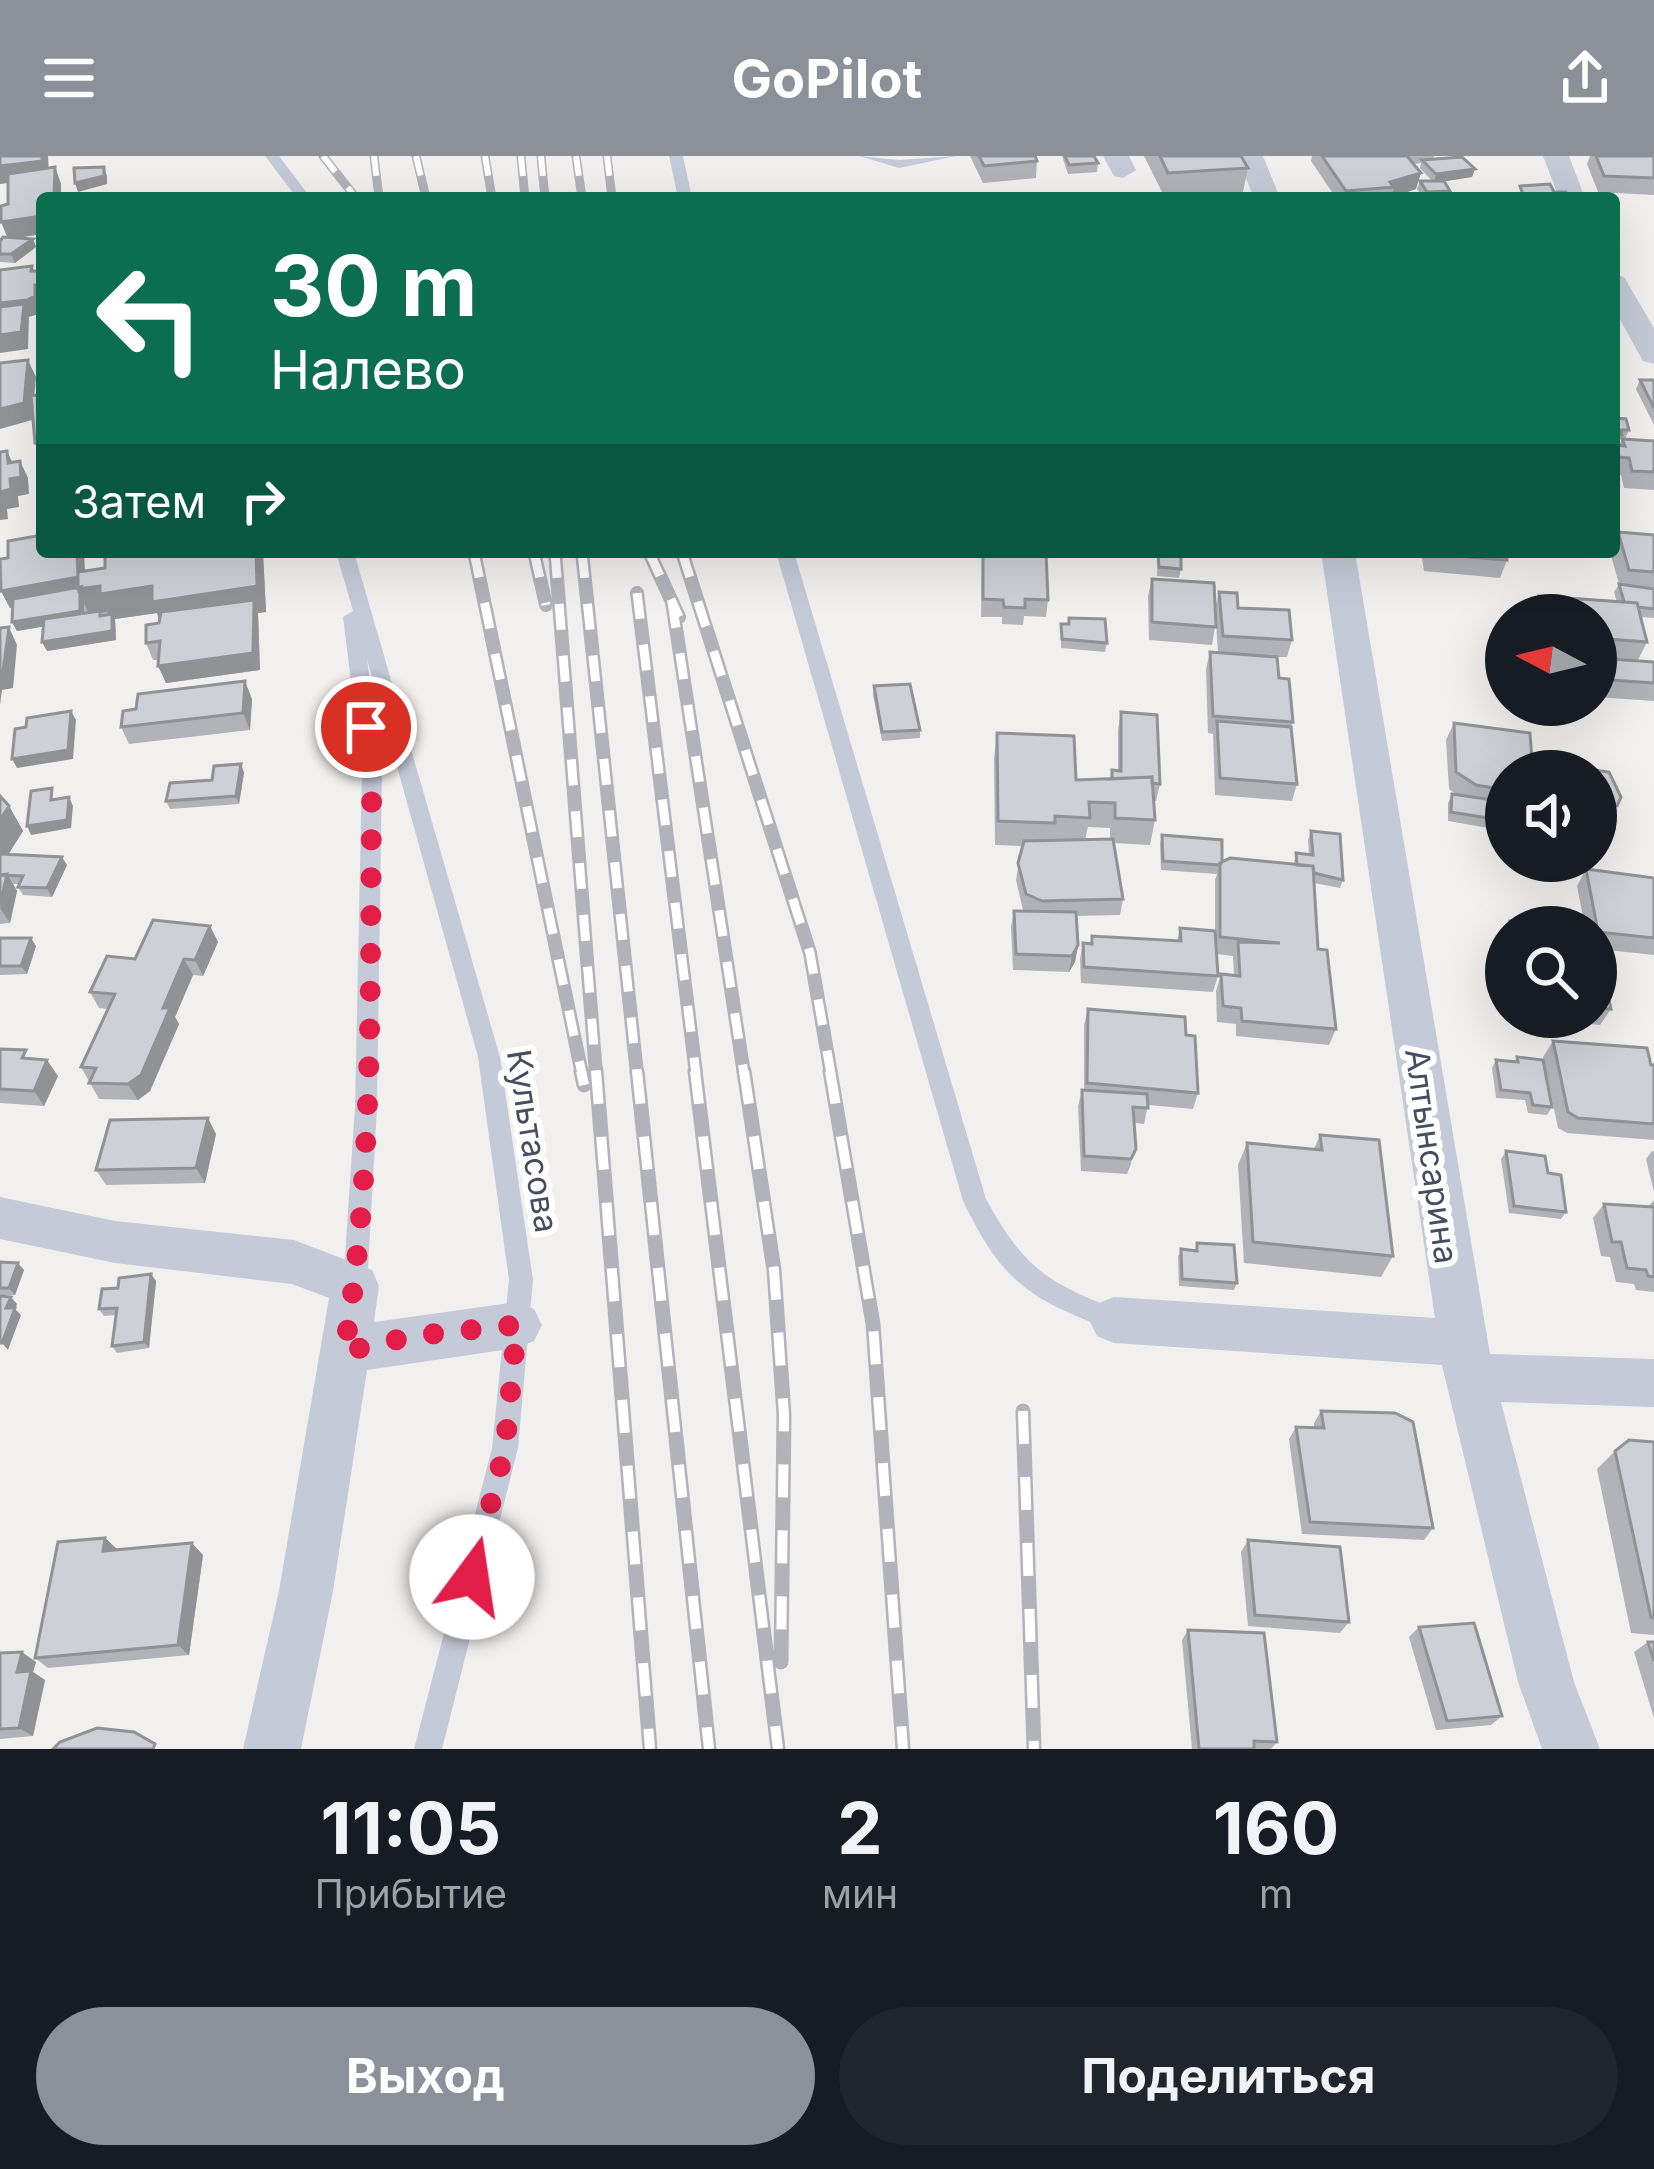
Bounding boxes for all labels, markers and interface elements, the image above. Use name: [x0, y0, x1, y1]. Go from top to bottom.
icon: menu: [36, 45, 102, 111]
icon: share: [1552, 45, 1618, 111]
text: GoPilot: [732, 46, 922, 111]
text: 30 m: [270, 235, 477, 336]
icon: left: [72, 240, 228, 396]
text: Налево: [270, 337, 466, 402]
icon: right: [230, 468, 296, 534]
text: Затем: [72, 474, 206, 529]
north arrow: [1485, 594, 1617, 726]
map controls: [1485, 594, 1617, 1038]
pin: [315, 676, 417, 778]
icon: arrive: [333, 694, 399, 760]
button: sound: [1485, 750, 1617, 882]
button: search: [1485, 906, 1617, 1038]
street label: Алтынсарина: [1397, 1046, 1467, 1266]
street label: Культасова: [499, 1047, 567, 1235]
position arrow: [409, 1514, 535, 1640]
text: 11:05: [321, 1784, 501, 1871]
text: 2: [837, 1784, 883, 1871]
text: 160: [1213, 1784, 1339, 1871]
text: Прибытие: [315, 1870, 507, 1917]
text: мин: [822, 1870, 898, 1917]
text: m: [1259, 1870, 1293, 1917]
button: Выход: [36, 2007, 815, 2145]
button: Поделиться: [839, 2007, 1618, 2145]

